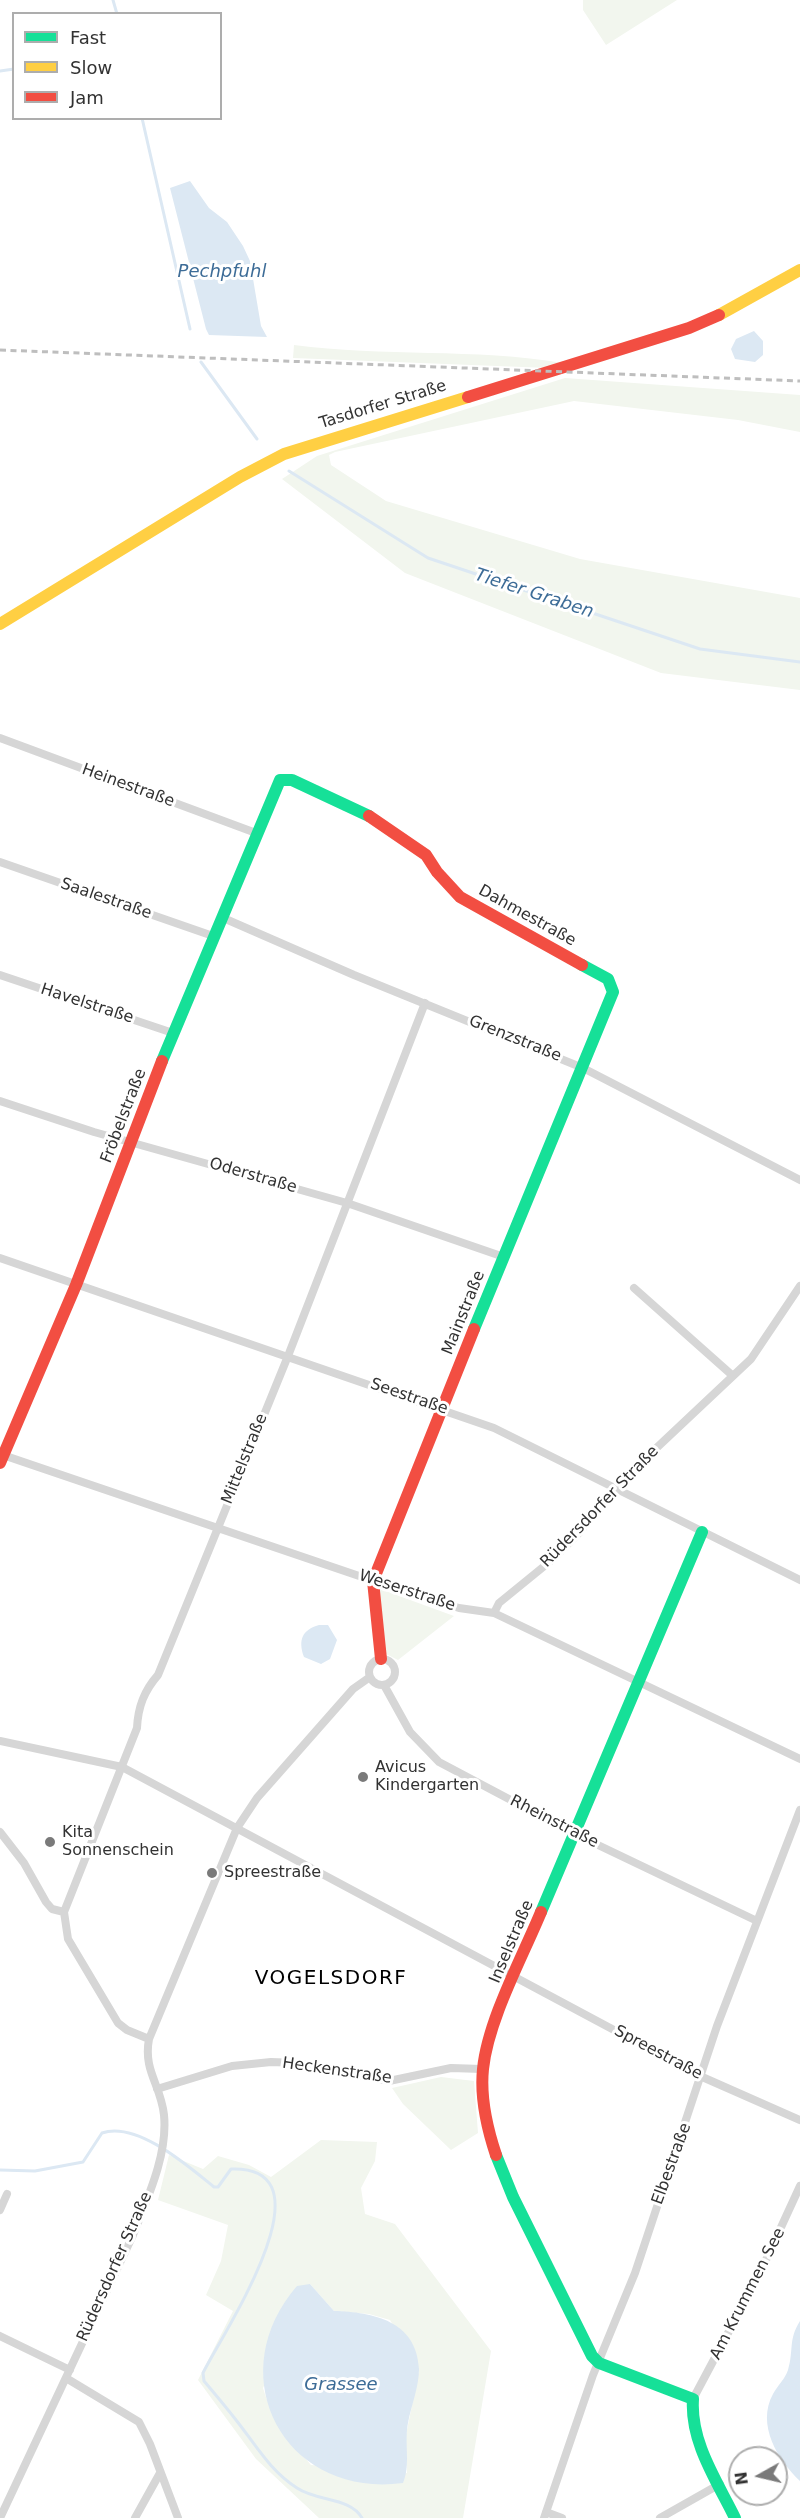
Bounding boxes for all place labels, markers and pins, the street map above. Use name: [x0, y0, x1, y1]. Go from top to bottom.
place label: Avicus Kindergarten: [375, 1758, 479, 1796]
marker: Avicus Kindergarten: [356, 1770, 370, 1784]
place label: Kita Sonnenschein: [62, 1823, 174, 1861]
marker: Kita Sonnenschein: [43, 1835, 57, 1849]
place label: Spreestraße: [224, 1863, 321, 1883]
marker: Spreestraße: [205, 1866, 219, 1880]

